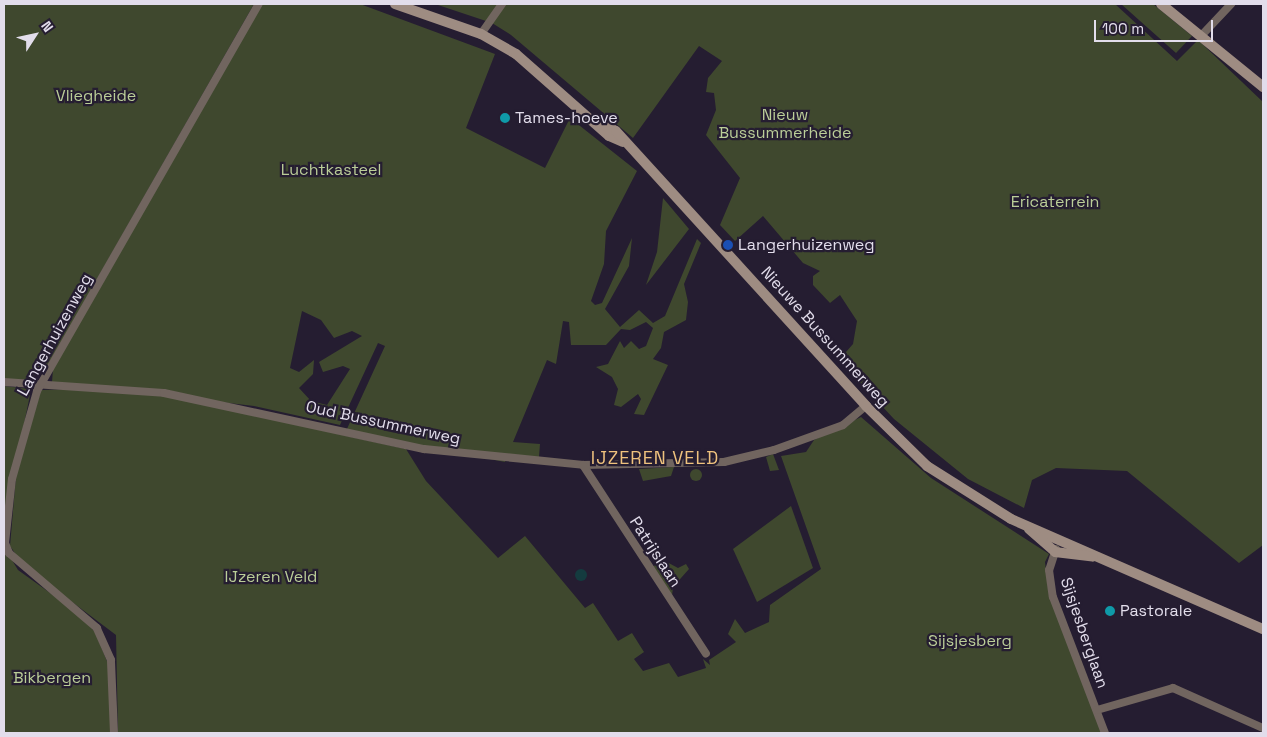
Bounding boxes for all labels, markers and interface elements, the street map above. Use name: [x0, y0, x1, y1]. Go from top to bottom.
north arrow: [10, 10, 60, 60]
scale bar: [1097, 10, 1216, 42]
text: N: [37, 17, 57, 35]
text: 100 m: [1102, 19, 1144, 38]
park label: Vliegheide: [56, 86, 136, 106]
park label: Nieuw Bussummerheide: [718, 105, 852, 143]
place label: Tames-hoeve: [515, 108, 618, 128]
marker: Tames-hoeve: [499, 112, 511, 124]
park label: Luchtkasteel: [281, 160, 381, 180]
park label: Ericaterrein: [1011, 192, 1099, 212]
place label: Langerhuizenweg: [738, 235, 875, 255]
marker: Langerhuizenweg: [722, 239, 734, 251]
street label: Nieuwe Bussummerweg: [757, 263, 893, 411]
street label: Langerhuizenweg: [14, 271, 96, 399]
street label: Oud Bussummerweg: [304, 397, 462, 449]
district label: IJZEREN VELD: [589, 447, 721, 469]
street label: Patrijslaan: [625, 513, 685, 591]
park label: IJzeren Veld: [224, 567, 318, 587]
street label: Sijsjesberglaan: [1056, 575, 1112, 691]
place label: Pastorale: [1120, 601, 1192, 621]
marker: Pastorale: [1104, 605, 1116, 617]
park label: Sijsjesberg: [928, 631, 1012, 651]
park label: Bikbergen: [13, 668, 91, 688]

